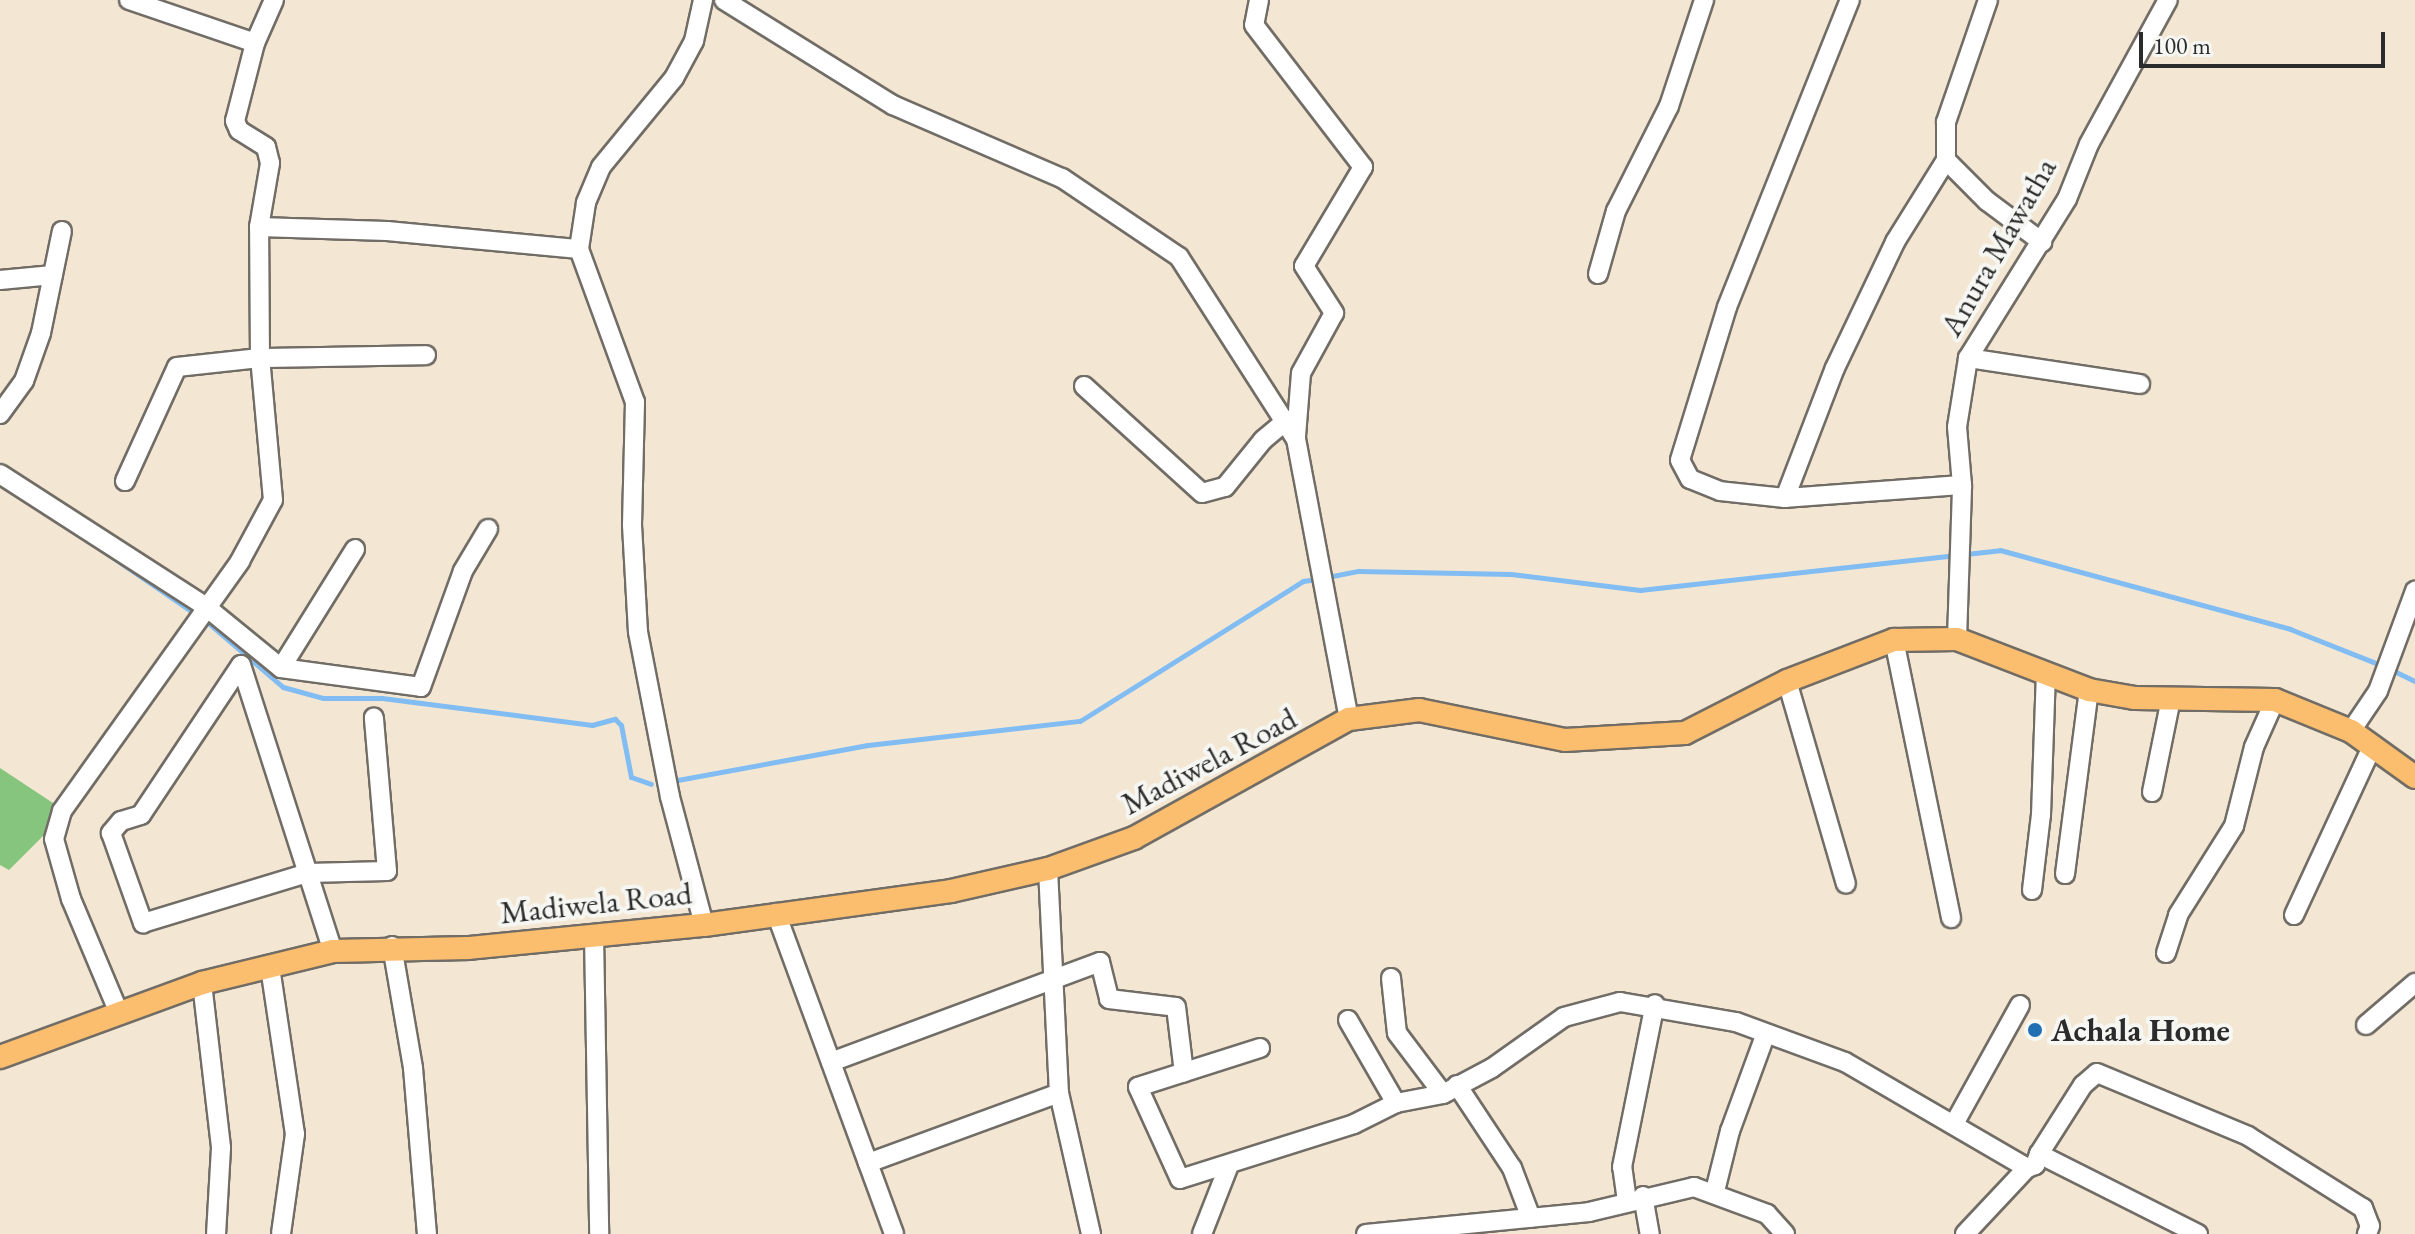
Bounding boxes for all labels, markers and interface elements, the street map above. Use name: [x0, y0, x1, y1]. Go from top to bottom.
scale bar: [2143, 16, 2389, 66]
text: 100 m: [2153, 30, 2211, 61]
street label: Anura Mawatha: [1931, 151, 2065, 343]
street label: Madiwela Road: [1115, 699, 1303, 823]
street label: Madiwela Road: [498, 874, 694, 932]
place label: Achala Home: [2051, 1011, 2230, 1049]
marker: Achala Home: [2026, 1021, 2044, 1039]

